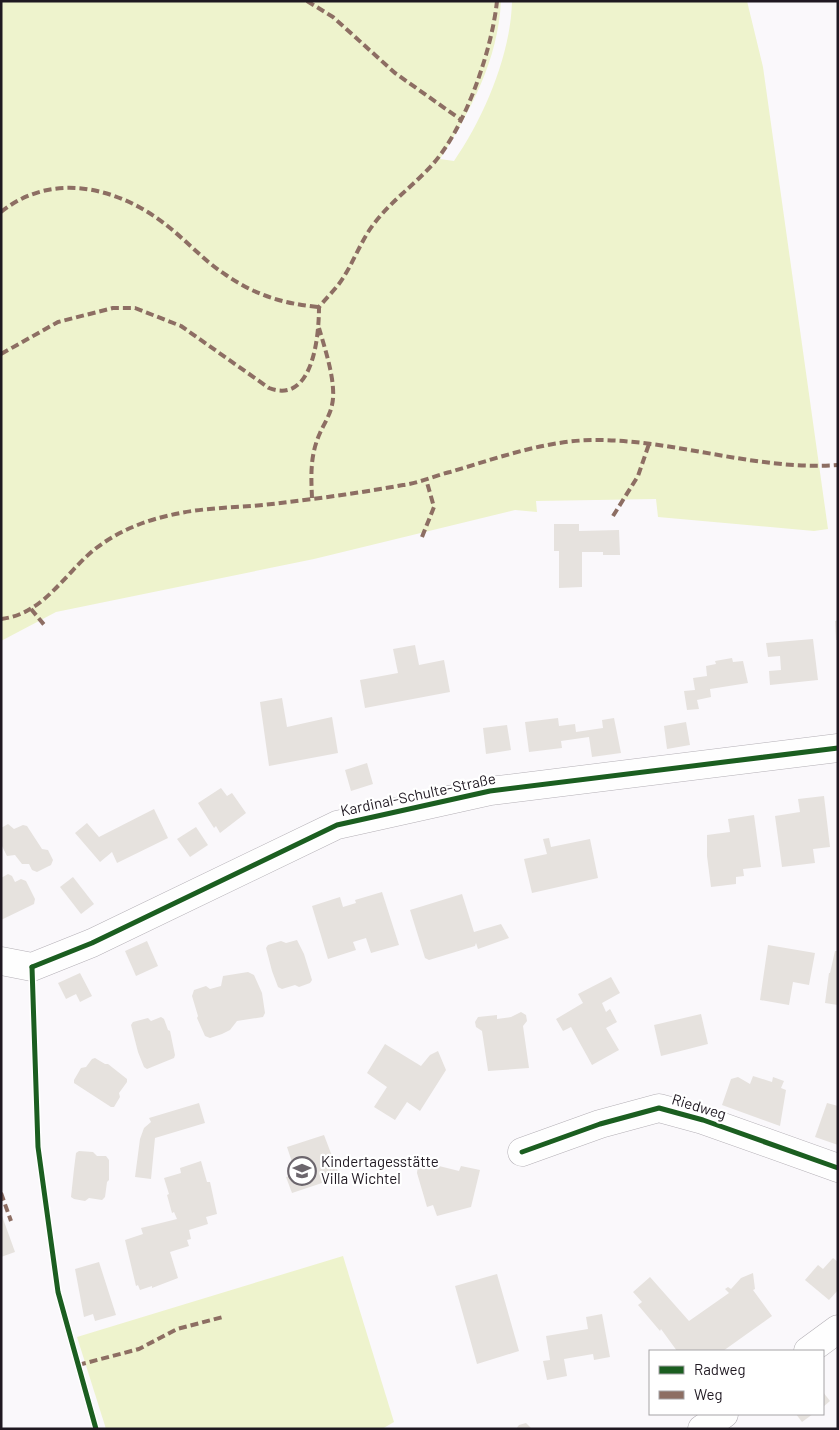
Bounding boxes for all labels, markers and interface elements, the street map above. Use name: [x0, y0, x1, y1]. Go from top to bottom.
street label: Kardinal-Schulte-Straße: [339, 769, 497, 819]
street label: Riedweg: [670, 1089, 729, 1123]
place label: Kindertagesstätte Villa Wichtel: [321, 1152, 439, 1187]
school or university icon: Kindertagesstätte Villa Wichtel: [287, 1156, 317, 1186]
legend: [649, 1350, 824, 1415]
text: Radweg: [694, 1360, 746, 1378]
text: Weg: [694, 1385, 722, 1403]

